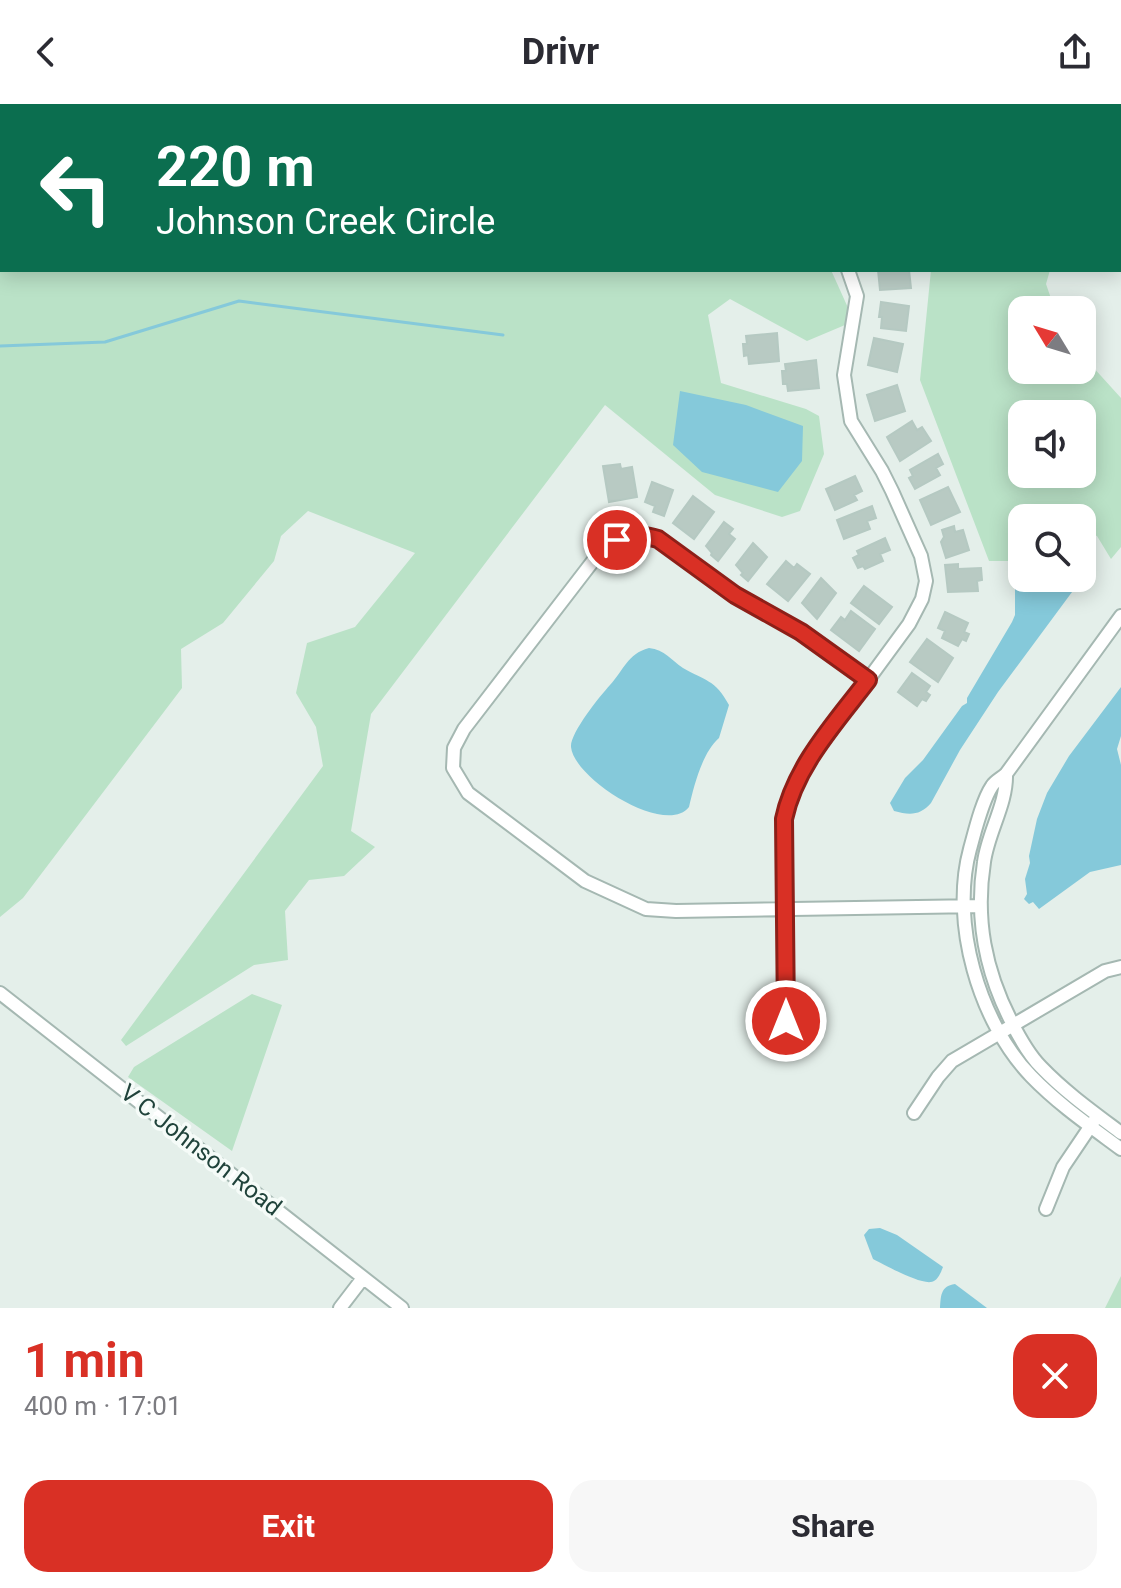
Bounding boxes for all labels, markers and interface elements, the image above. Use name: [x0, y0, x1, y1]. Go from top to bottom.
icon: back: [24, 30, 68, 74]
icon: share: [1053, 30, 1097, 74]
text: Drivr: [522, 31, 599, 73]
text: 220 m: [156, 134, 315, 200]
icon: left: [24, 136, 128, 240]
text: Johnson Creek Circle: [156, 201, 495, 243]
north arrow: [1008, 296, 1096, 384]
map controls: [1008, 296, 1096, 592]
button: sound: [1008, 400, 1096, 488]
button: search: [1008, 504, 1096, 592]
pin: [583, 506, 651, 574]
icon: arrive: [595, 518, 639, 562]
position arrow: [744, 979, 828, 1063]
street label: V C Johnson Road: [115, 1078, 287, 1222]
text: 1 min: [24, 1332, 145, 1389]
button: close: [1013, 1334, 1097, 1418]
text: 400 m · 17:01: [24, 1391, 182, 1421]
button: Exit: [24, 1480, 553, 1572]
button: Share: [569, 1480, 1097, 1572]

